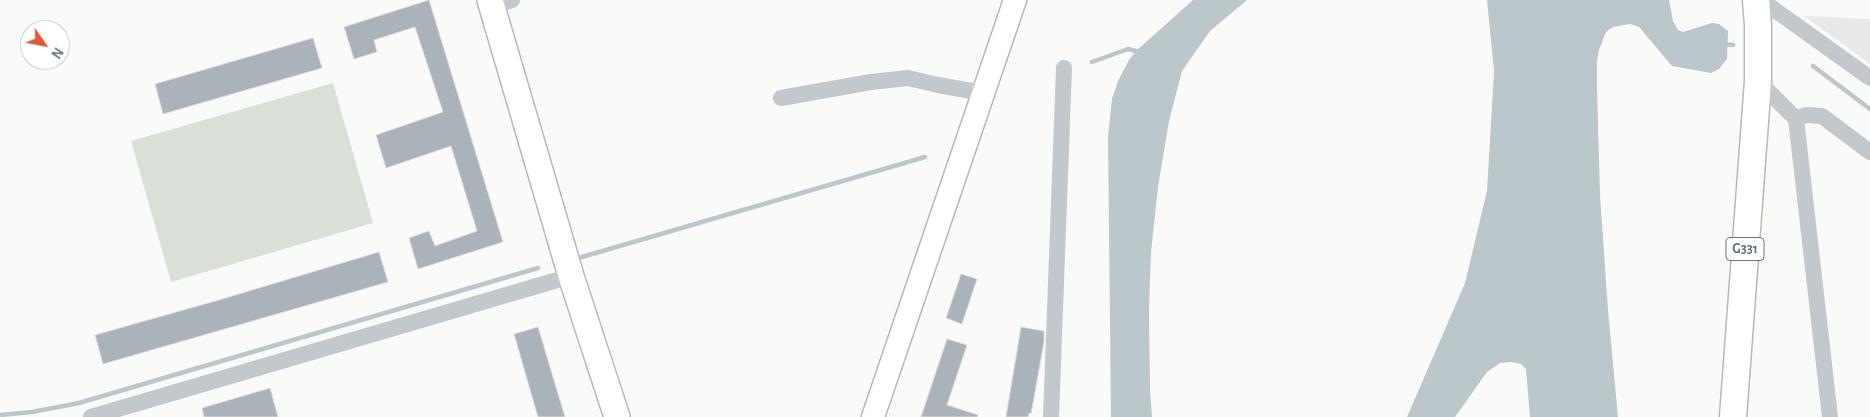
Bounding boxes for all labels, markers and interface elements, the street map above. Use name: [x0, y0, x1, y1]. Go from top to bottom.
north arrow: [20, 20, 70, 70]
text: N: [48, 45, 65, 61]
road number: G331: [1726, 238, 1764, 260]

